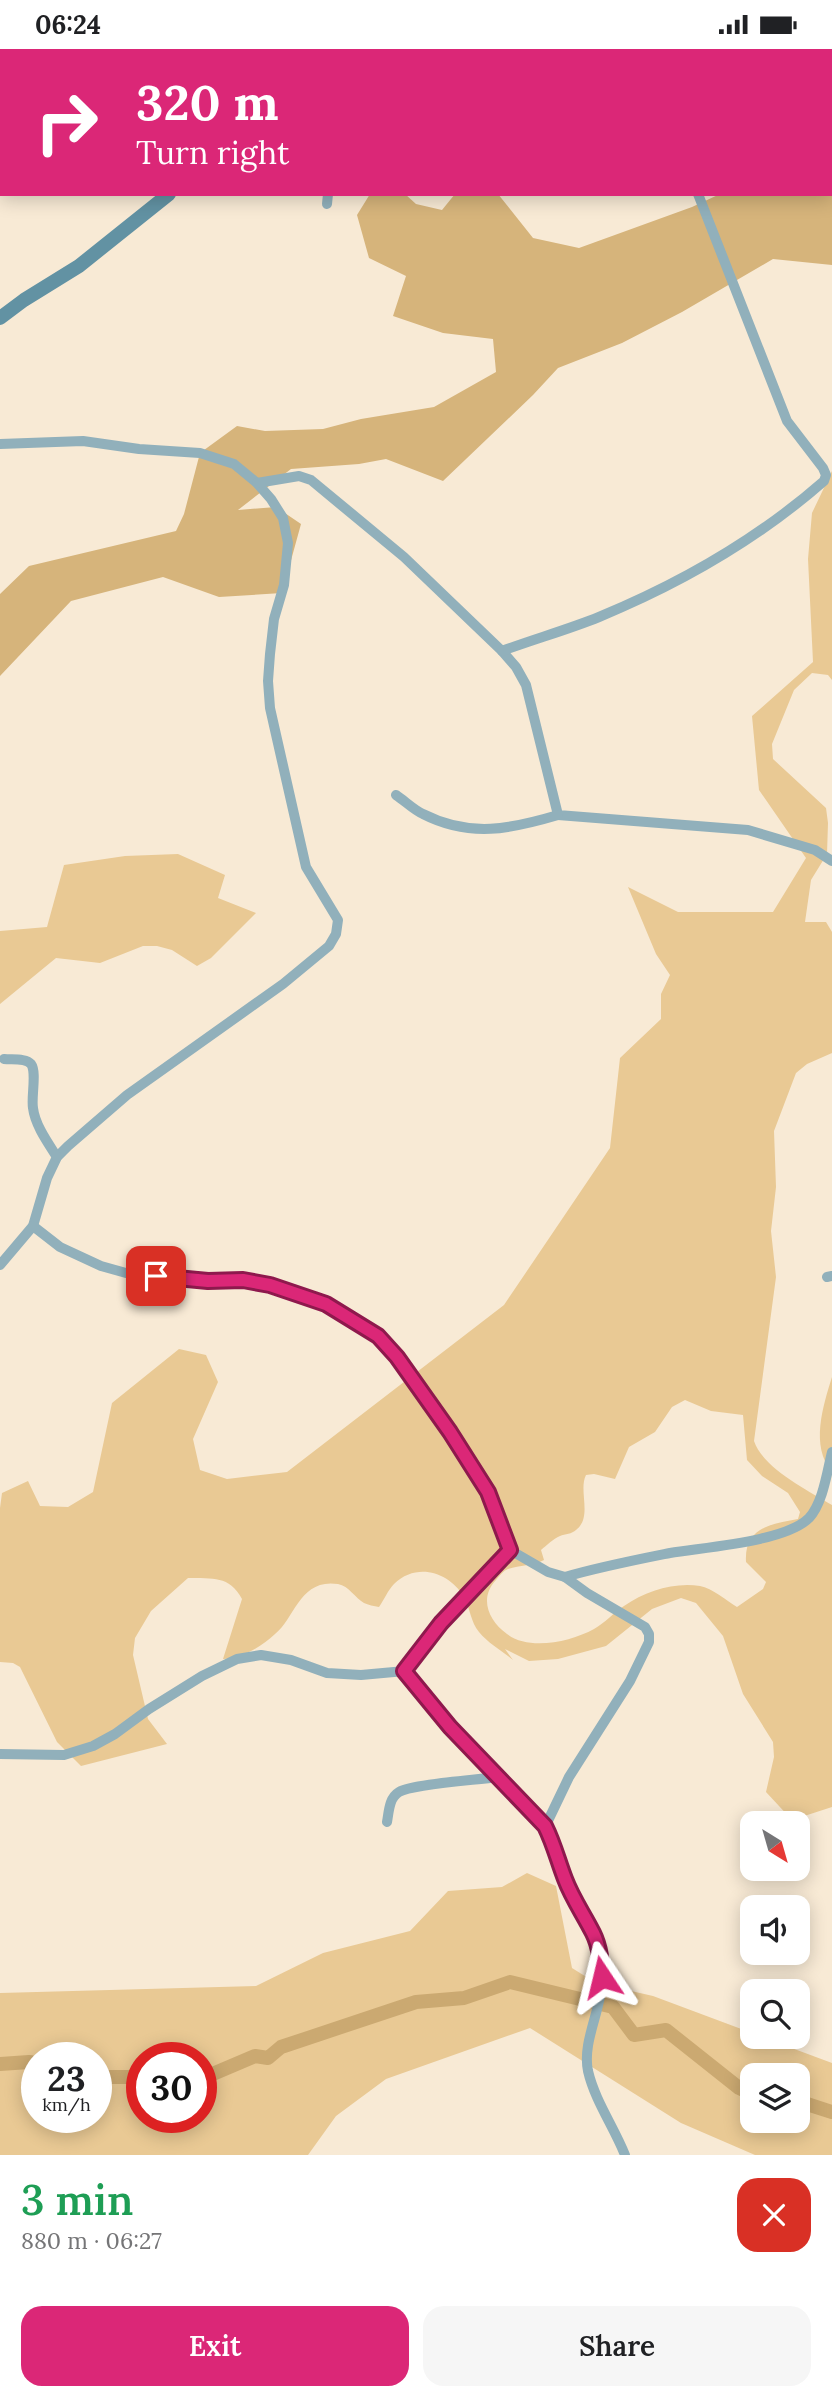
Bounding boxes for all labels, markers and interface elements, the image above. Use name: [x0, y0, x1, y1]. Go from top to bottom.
text: 06:24: [35, 8, 101, 41]
text: 320 m: [136, 71, 279, 133]
icon: right: [21, 77, 112, 168]
text: Turn right: [136, 132, 289, 173]
pin: [126, 1246, 186, 1306]
icon: arrive: [137, 1257, 175, 1295]
north arrow: [740, 1811, 810, 1881]
map controls: [740, 1811, 810, 2133]
button: sound: [740, 1895, 810, 1965]
position arrow: [565, 1940, 639, 2014]
button: search: [740, 1979, 810, 2049]
speed limit sign: 30: [126, 2042, 217, 2133]
text: 23: [47, 2056, 86, 2101]
button: layers: [740, 2063, 810, 2133]
text: km/h: [42, 2093, 91, 2116]
text: 3 min: [21, 2173, 133, 2227]
button: close: [737, 2178, 811, 2252]
text: 880 m · 06:27: [21, 2226, 162, 2255]
button: Exit: [21, 2306, 409, 2386]
button: Share: [423, 2306, 811, 2386]

